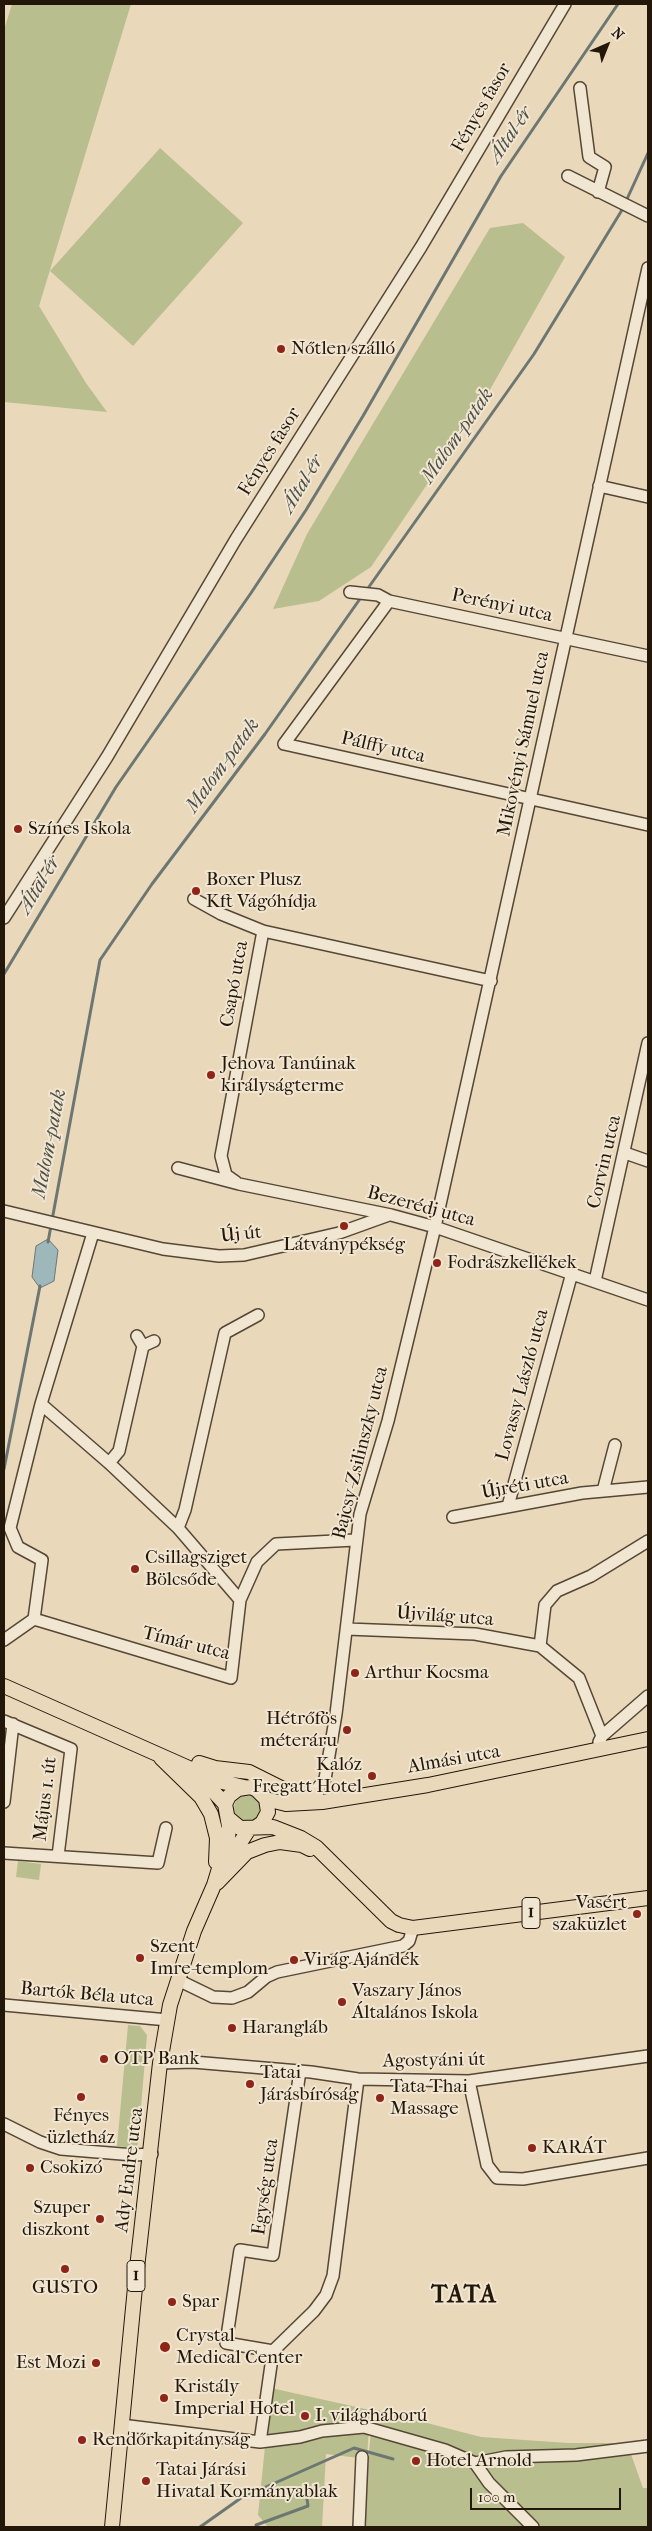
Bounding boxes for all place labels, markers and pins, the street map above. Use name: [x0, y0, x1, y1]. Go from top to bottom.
place label: Nőtlen szálló: [291, 338, 395, 360]
marker: Nőtlen szálló: [275, 343, 287, 355]
place label: Színes Iskola: [28, 818, 131, 840]
marker: Színes Iskola: [12, 823, 24, 835]
place label: Boxer Plusz Kft Vágóhídja: [206, 869, 317, 913]
marker: Boxer Plusz Kft Vágóhídja: [190, 885, 202, 897]
place label: Jehova Tanúinak királyságterme: [221, 1053, 356, 1097]
marker: Jehova Tanúinak királyságterme: [205, 1069, 217, 1081]
marker: Látványpékség: [338, 1220, 350, 1232]
place label: Látványpékség: [283, 1234, 405, 1256]
place label: Fodrászkellékek: [447, 1252, 577, 1274]
marker: Fodrászkellékek: [431, 1257, 443, 1269]
place label: Csillagsziget Bölcsőde: [145, 1547, 247, 1591]
marker: Csillagsziget Bölcsőde: [129, 1563, 141, 1575]
place label: Arthur Kocsma: [365, 1662, 489, 1684]
marker: Arthur Kocsma: [349, 1667, 361, 1679]
place label: Hétrőfös méteráru: [260, 1708, 337, 1752]
marker: Hétrőfös méteráru: [341, 1724, 353, 1736]
place label: Kalóz Fregatt Hotel: [252, 1754, 362, 1798]
marker: Kalóz Fregatt Hotel: [366, 1770, 378, 1782]
place label: Vasért szaküzlet: [553, 1892, 627, 1936]
marker: Vasért szaküzlet: [631, 1908, 643, 1920]
place label: Szent Imre-templom: [150, 1936, 268, 1980]
place label: Virág Ajándék: [304, 1949, 419, 1971]
marker: Szent Imre-templom: [134, 1952, 146, 1964]
marker: Virág Ajándék: [288, 1954, 300, 1966]
place label: Vaszary János Általános Iskola: [352, 1980, 478, 2024]
marker: Vaszary János Általános Iskola: [336, 1996, 348, 2008]
place label: Harangláb: [242, 2017, 328, 2039]
marker: Harangláb: [226, 2022, 238, 2034]
place label: OTP Bank: [114, 2048, 199, 2070]
marker: OTP Bank: [98, 2053, 110, 2065]
place label: Tatai Járásbíróság: [260, 2062, 358, 2106]
place label: Tata Thai Massage: [390, 2076, 468, 2120]
marker: Tatai Járásbíróság: [244, 2078, 256, 2090]
marker: Fényes üzletház: [75, 2091, 87, 2103]
marker: Tata Thai Massage: [374, 2092, 386, 2104]
place label: Fényes üzletház: [47, 2105, 115, 2149]
place label: KARÁT: [542, 2137, 607, 2159]
marker: KARÁT: [526, 2142, 538, 2154]
place label: Csokizó: [40, 2157, 103, 2179]
marker: Csokizó: [24, 2162, 36, 2174]
place label: Szuper diszkont: [22, 2197, 90, 2241]
marker: Szuper diszkont: [94, 2213, 106, 2225]
marker: GUSTO: [59, 2263, 71, 2275]
place label: GUSTO: [32, 2277, 98, 2299]
place label: Spar: [182, 2291, 219, 2313]
marker: Spar: [166, 2296, 178, 2308]
place label: Crystal Medical Center: [176, 2325, 302, 2369]
marker: Crystal Medical Center: [158, 2340, 172, 2354]
place label: Est Mozi: [16, 2352, 86, 2374]
marker: Est Mozi: [90, 2357, 102, 2369]
place label: Kristály Imperial Hotel: [174, 2376, 294, 2420]
marker: Kristály Imperial Hotel: [158, 2392, 170, 2404]
place label: I. világháború: [315, 2405, 427, 2427]
marker: I. világháború: [299, 2410, 311, 2422]
place label: Rendőrkapitányság: [92, 2429, 250, 2451]
marker: Rendőrkapitányság: [76, 2434, 88, 2446]
place label: Hotel Arnold: [426, 2450, 532, 2472]
marker: Hotel Arnold: [410, 2455, 422, 2467]
place label: Tatai Járási Hivatal Kormányablak: [156, 2459, 338, 2503]
marker: Tatai Járási Hivatal Kormányablak: [140, 2475, 152, 2487]

